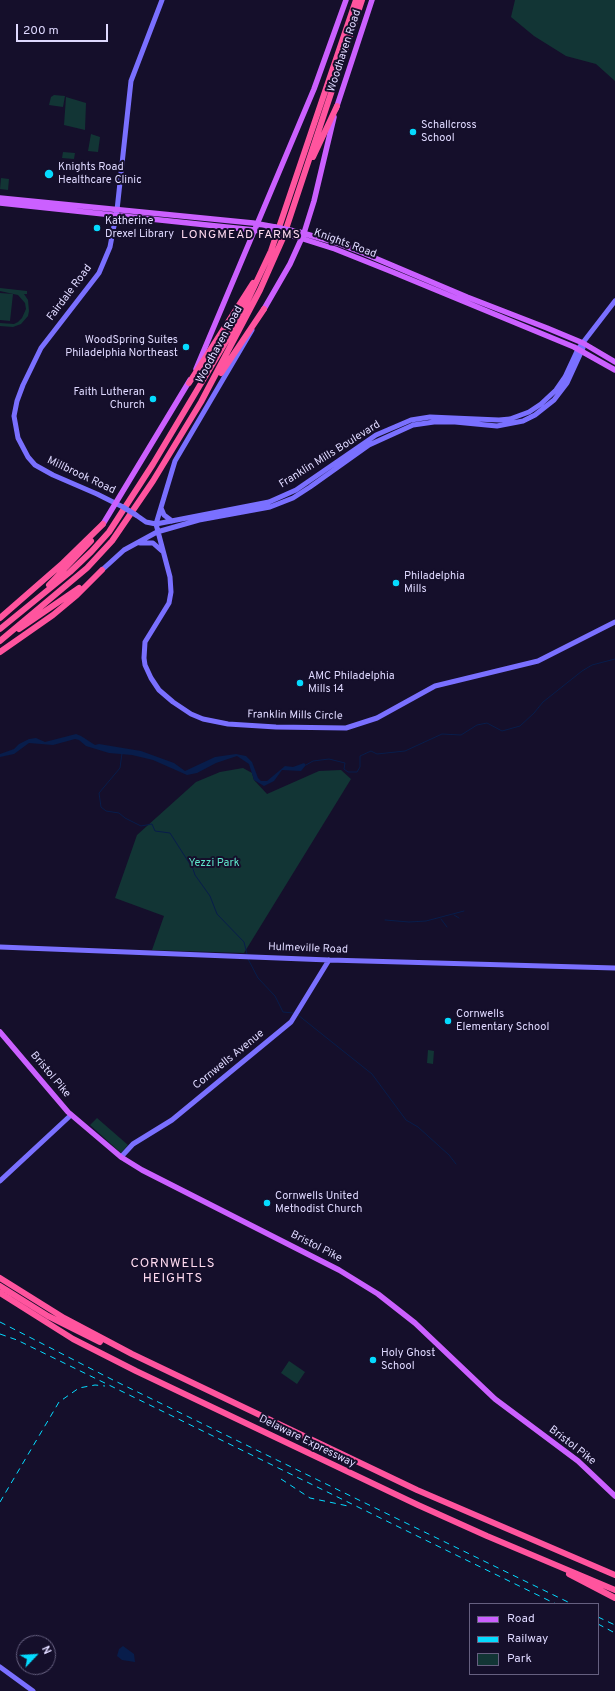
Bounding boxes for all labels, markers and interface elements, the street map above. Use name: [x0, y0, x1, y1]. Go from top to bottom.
street label: Woodhaven Road: [325, 8, 365, 94]
scale bar: [18, 16, 110, 42]
text: 200 m: [23, 23, 59, 39]
place label: Schallcross School: [421, 119, 477, 145]
marker: Schallcross School: [408, 127, 418, 137]
place label: Knights Road Healthcare Clinic: [58, 161, 142, 187]
marker: Knights Road Healthcare Clinic: [43, 168, 55, 180]
place label: Katherine Drexel Library: [105, 215, 174, 241]
marker: Katherine Drexel Library: [92, 223, 102, 233]
street label: Knights Road: [312, 227, 378, 261]
district label: LONGMEAD FARMS: [181, 229, 301, 243]
street label: Fairdale Road: [45, 262, 95, 324]
street label: Woodhaven Road: [194, 304, 246, 386]
place label: WoodSpring Suites Philadelphia Northeast: [65, 334, 178, 360]
marker: WoodSpring Suites Philadelphia Northeast: [181, 342, 191, 352]
place label: Faith Lutheran Church: [74, 386, 145, 412]
marker: Faith Lutheran Church: [148, 394, 158, 404]
street label: Franklin Mills Boulevard: [277, 418, 383, 492]
street label: Millbrook Road: [45, 454, 117, 498]
place label: Philadelphia Mills: [404, 570, 465, 596]
marker: Philadelphia Mills: [391, 578, 401, 588]
place label: AMC Philadelphia Mills 14: [308, 670, 395, 696]
marker: AMC Philadelphia Mills 14: [295, 678, 305, 688]
street label: Franklin Mills Circle: [247, 709, 343, 723]
park label: Yezzi Park: [188, 857, 240, 871]
street label: Hulmeville Road: [268, 941, 348, 957]
place label: Cornwells Elementary School: [456, 1008, 549, 1034]
marker: Cornwells Elementary School: [443, 1016, 453, 1026]
street label: Cornwells Avenue: [191, 1027, 267, 1093]
street label: Bristol Pike: [27, 1049, 73, 1101]
place label: Cornwells United Methodist Church: [275, 1190, 362, 1216]
marker: Cornwells United Methodist Church: [262, 1198, 272, 1208]
street label: Bristol Pike: [288, 1228, 344, 1266]
district label: CORNWELLS HEIGHTS: [130, 1256, 216, 1287]
place label: Holy Ghost School: [381, 1347, 435, 1373]
marker: Holy Ghost School: [368, 1355, 378, 1365]
street label: Delaware Expressway: [257, 1413, 357, 1471]
street label: Bristol Pike: [546, 1424, 598, 1468]
legend: [469, 1603, 599, 1675]
text: Road: [507, 1611, 535, 1627]
text: Railway: [507, 1631, 548, 1647]
north arrow: [16, 1635, 56, 1675]
text: N: [38, 1644, 54, 1657]
text: Park: [507, 1651, 532, 1667]

